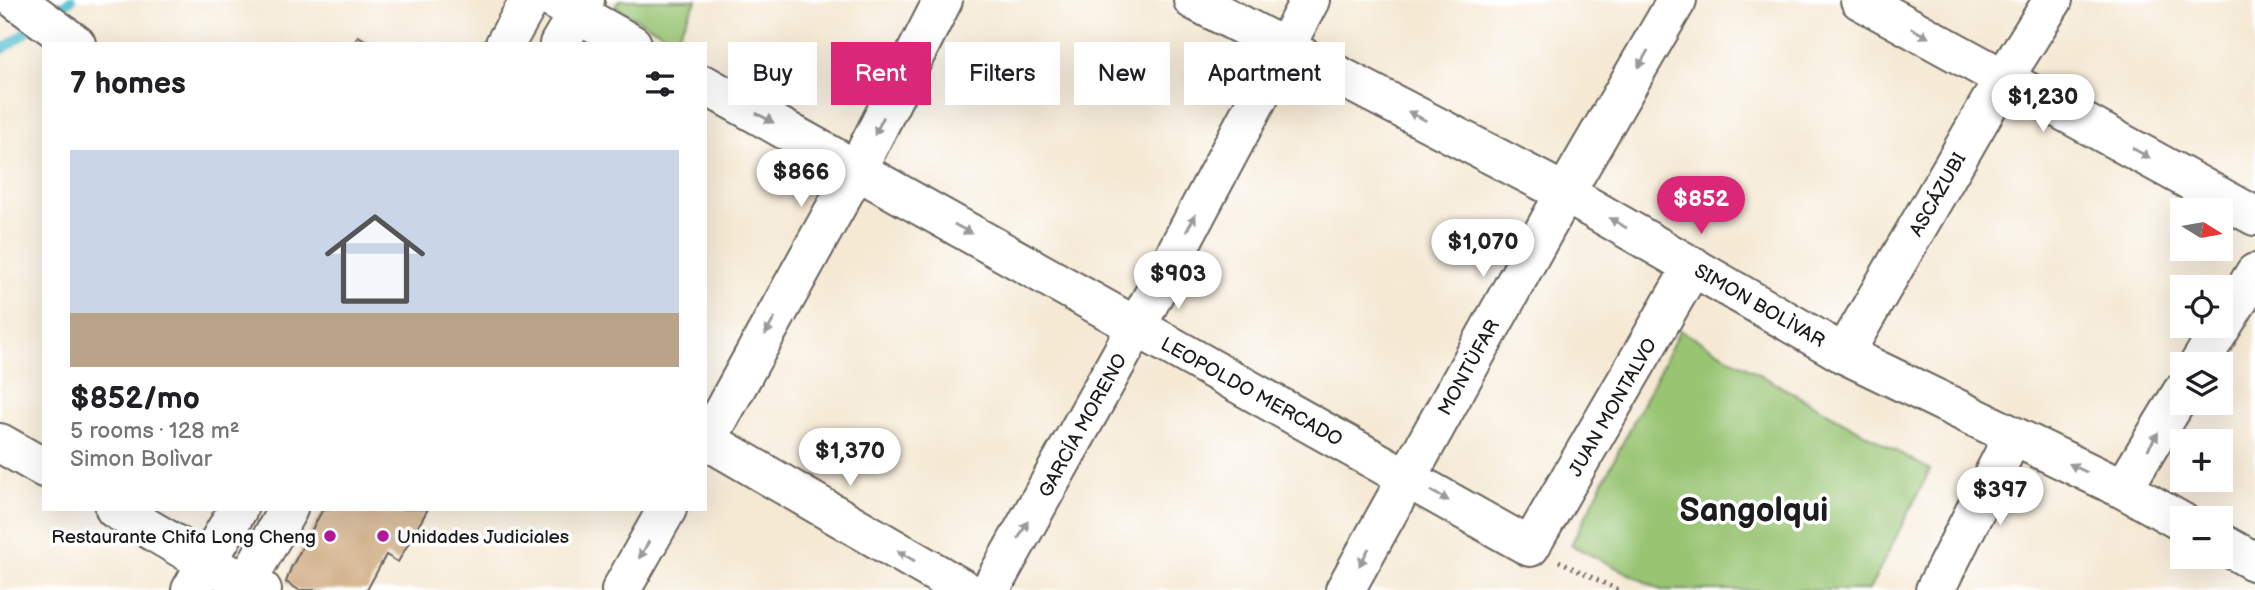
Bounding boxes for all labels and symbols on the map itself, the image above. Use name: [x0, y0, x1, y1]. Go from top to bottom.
one-way arrow: [1910, 27, 1930, 39]
one-way arrow: [1637, 49, 1649, 69]
pin: $1,230: [1986, 74, 2100, 134]
one-way arrow: [1407, 111, 1427, 122]
one-way arrow: [755, 112, 775, 124]
one-way arrow: [873, 116, 885, 136]
street label: ASCÁZUBI: [1904, 148, 1972, 241]
one-way arrow: [2131, 148, 2151, 159]
pin: $866: [760, 150, 842, 209]
pin: $852: [1660, 176, 1742, 236]
north arrow: [2170, 198, 2233, 261]
one-way arrow: [1185, 213, 1197, 233]
one-way arrow: [1608, 217, 1628, 229]
pin: $1,070: [1426, 219, 1540, 279]
one-way arrow: [954, 223, 973, 235]
pin: $903: [1137, 252, 1219, 311]
street label: SIMON BOLÌVAR: [1690, 259, 1829, 353]
street label: MONTÙFAR: [1433, 315, 1505, 420]
one-way arrow: [764, 316, 776, 336]
street label: LEOPOLDO MERCADO: [1156, 333, 1346, 452]
street label: JUAN MONTALVO: [1564, 334, 1662, 481]
street label: GARCÍA MORENO: [1033, 349, 1132, 502]
pin: $1,370: [793, 428, 907, 488]
one-way arrow: [2146, 431, 2159, 450]
one-way arrow: [2068, 462, 2088, 473]
pin: $397: [1959, 468, 2041, 527]
one-way arrow: [1430, 490, 1449, 502]
district label: Sangolqui: [1680, 491, 1828, 531]
one-way arrow: [1017, 521, 1029, 540]
place label: Restaurante Chifa Long Cheng: [51, 526, 316, 549]
place label: Unidades Judiciales: [397, 526, 569, 549]
marker: Restaurante Chifa Long Cheng: [322, 528, 338, 544]
marker: Unidades Judiciales: [375, 528, 391, 544]
one-way arrow: [638, 540, 650, 559]
one-way arrow: [1358, 547, 1370, 566]
one-way arrow: [897, 550, 916, 562]

